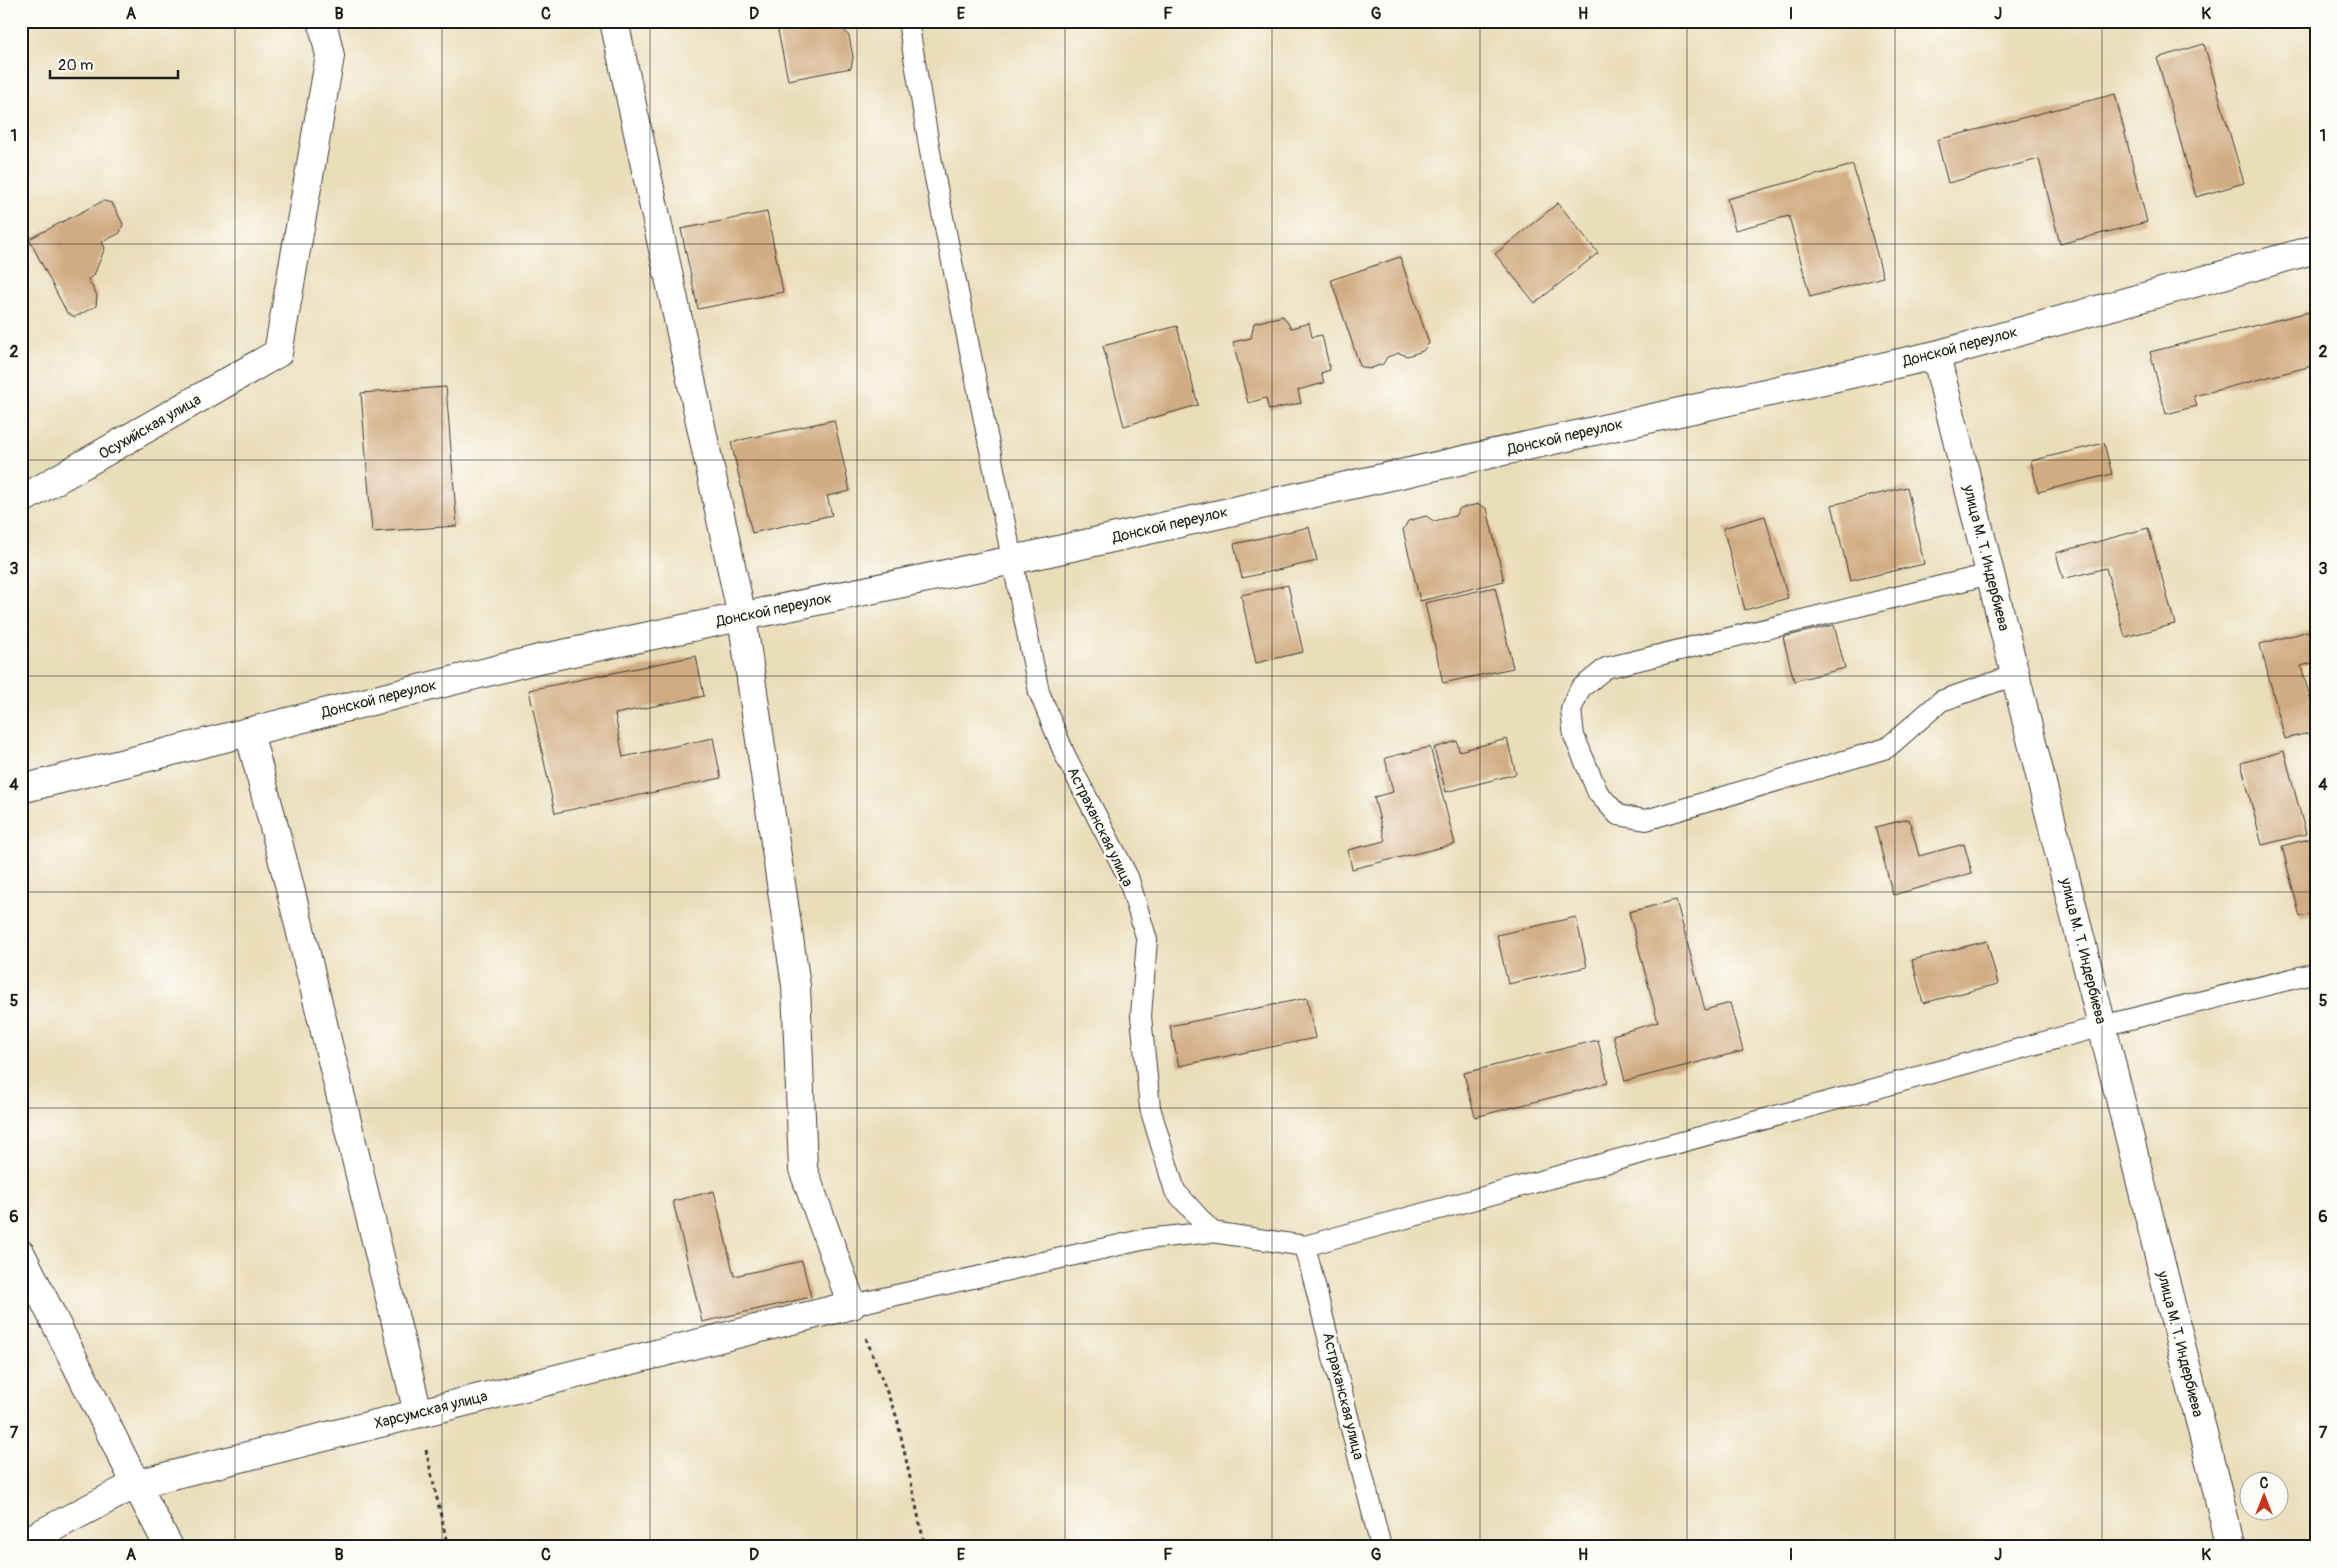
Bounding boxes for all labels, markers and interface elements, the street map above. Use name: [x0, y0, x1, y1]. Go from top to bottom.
text: A: [126, 4, 137, 24]
text: B: [334, 4, 344, 24]
text: C: [541, 4, 551, 24]
text: D: [749, 4, 759, 24]
text: E: [957, 4, 966, 24]
text: F: [1163, 4, 1173, 24]
text: G: [1371, 4, 1382, 24]
text: H: [1578, 4, 1588, 24]
text: I: [1789, 4, 1793, 24]
text: J: [1994, 4, 2002, 24]
text: K: [2201, 4, 2211, 24]
scale bar: [50, 48, 178, 80]
text: 20 m: [58, 56, 93, 75]
text: 1: [11, 126, 17, 146]
text: 1: [2320, 126, 2326, 146]
street label: Донской переулок: [1900, 322, 2020, 372]
text: 2: [10, 342, 19, 362]
text: 2: [2319, 342, 2328, 362]
street label: Осухийская улица: [95, 390, 205, 464]
street label: Донской переулок: [1504, 414, 1625, 460]
street label: улица М. Т. Индербиева: [1958, 482, 2013, 633]
street label: Донской переулок: [1109, 502, 1230, 548]
text: 3: [10, 559, 19, 579]
text: 3: [2319, 559, 2328, 579]
street label: Донской переулок: [713, 588, 834, 632]
street label: Донской переулок: [318, 675, 439, 723]
street label: Астраханская улица: [1063, 764, 1137, 890]
text: 4: [9, 775, 19, 795]
text: 4: [2318, 775, 2328, 795]
street label: улица М. Т. Индербиева: [2055, 875, 2110, 1026]
text: 5: [10, 991, 19, 1011]
text: 5: [2319, 991, 2328, 1011]
text: 6: [9, 1207, 19, 1227]
text: 6: [2318, 1207, 2328, 1227]
street label: улица М. Т. Индербиева: [2152, 1268, 2207, 1419]
street label: Астраханская улица: [1318, 1330, 1368, 1462]
street label: Харсумская улица: [372, 1387, 490, 1433]
text: 7: [10, 1423, 19, 1443]
text: 7: [2319, 1423, 2328, 1443]
north arrow: [2240, 1470, 2290, 1520]
text: С: [2260, 1475, 2269, 1492]
text: A: [126, 1545, 137, 1565]
text: B: [334, 1545, 344, 1565]
text: C: [541, 1545, 551, 1565]
text: D: [749, 1545, 759, 1565]
text: E: [957, 1545, 966, 1565]
text: F: [1163, 1545, 1173, 1565]
text: G: [1371, 1545, 1382, 1565]
text: H: [1578, 1545, 1588, 1565]
text: I: [1789, 1545, 1793, 1565]
text: J: [1994, 1545, 2002, 1565]
text: K: [2201, 1545, 2211, 1565]

